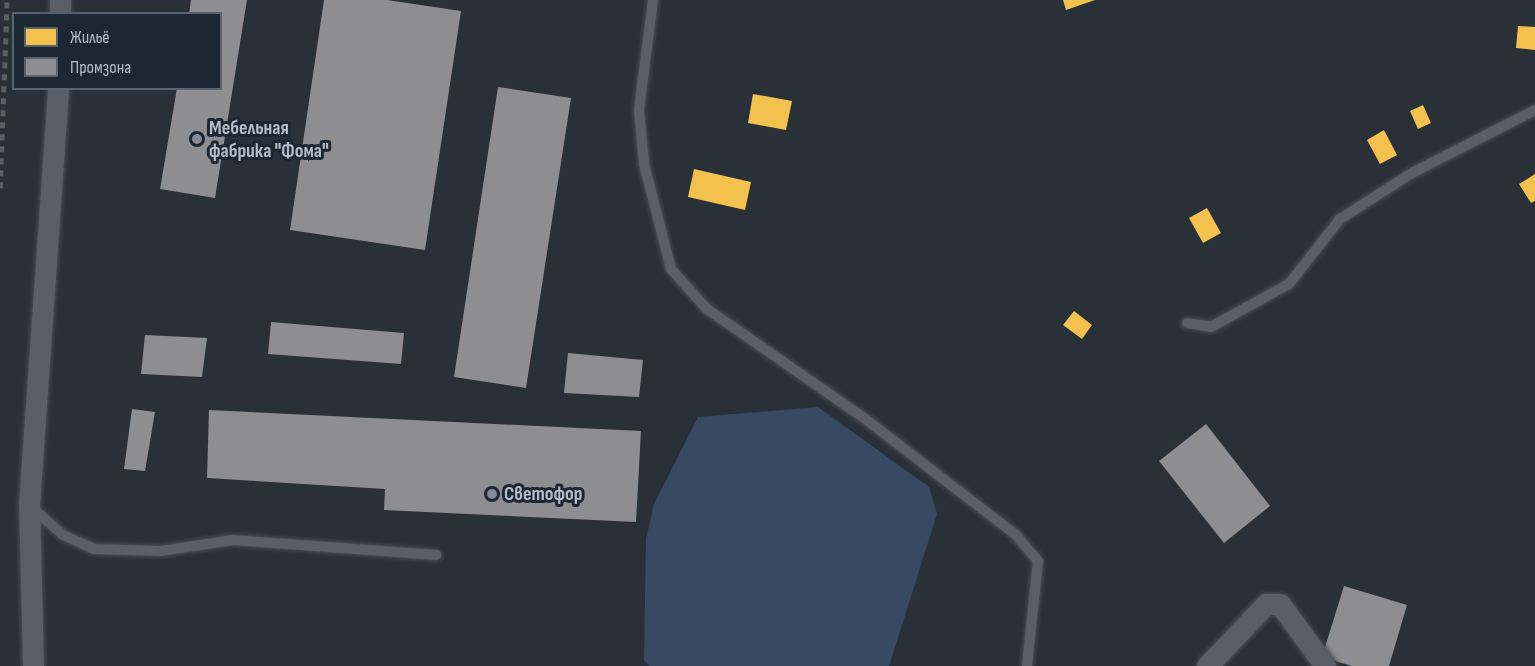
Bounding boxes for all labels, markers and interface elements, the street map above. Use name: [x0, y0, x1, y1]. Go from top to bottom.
legend: [12, 12, 222, 90]
text: Жильё: [70, 27, 110, 48]
text: Промзона: [70, 57, 131, 78]
place label: Мебельная фабрика "Фома": [209, 116, 329, 163]
marker: Мебельная фабрика "Фома": [190, 132, 204, 146]
place label: Светофор: [504, 482, 582, 506]
marker: Светофор: [485, 487, 499, 501]

